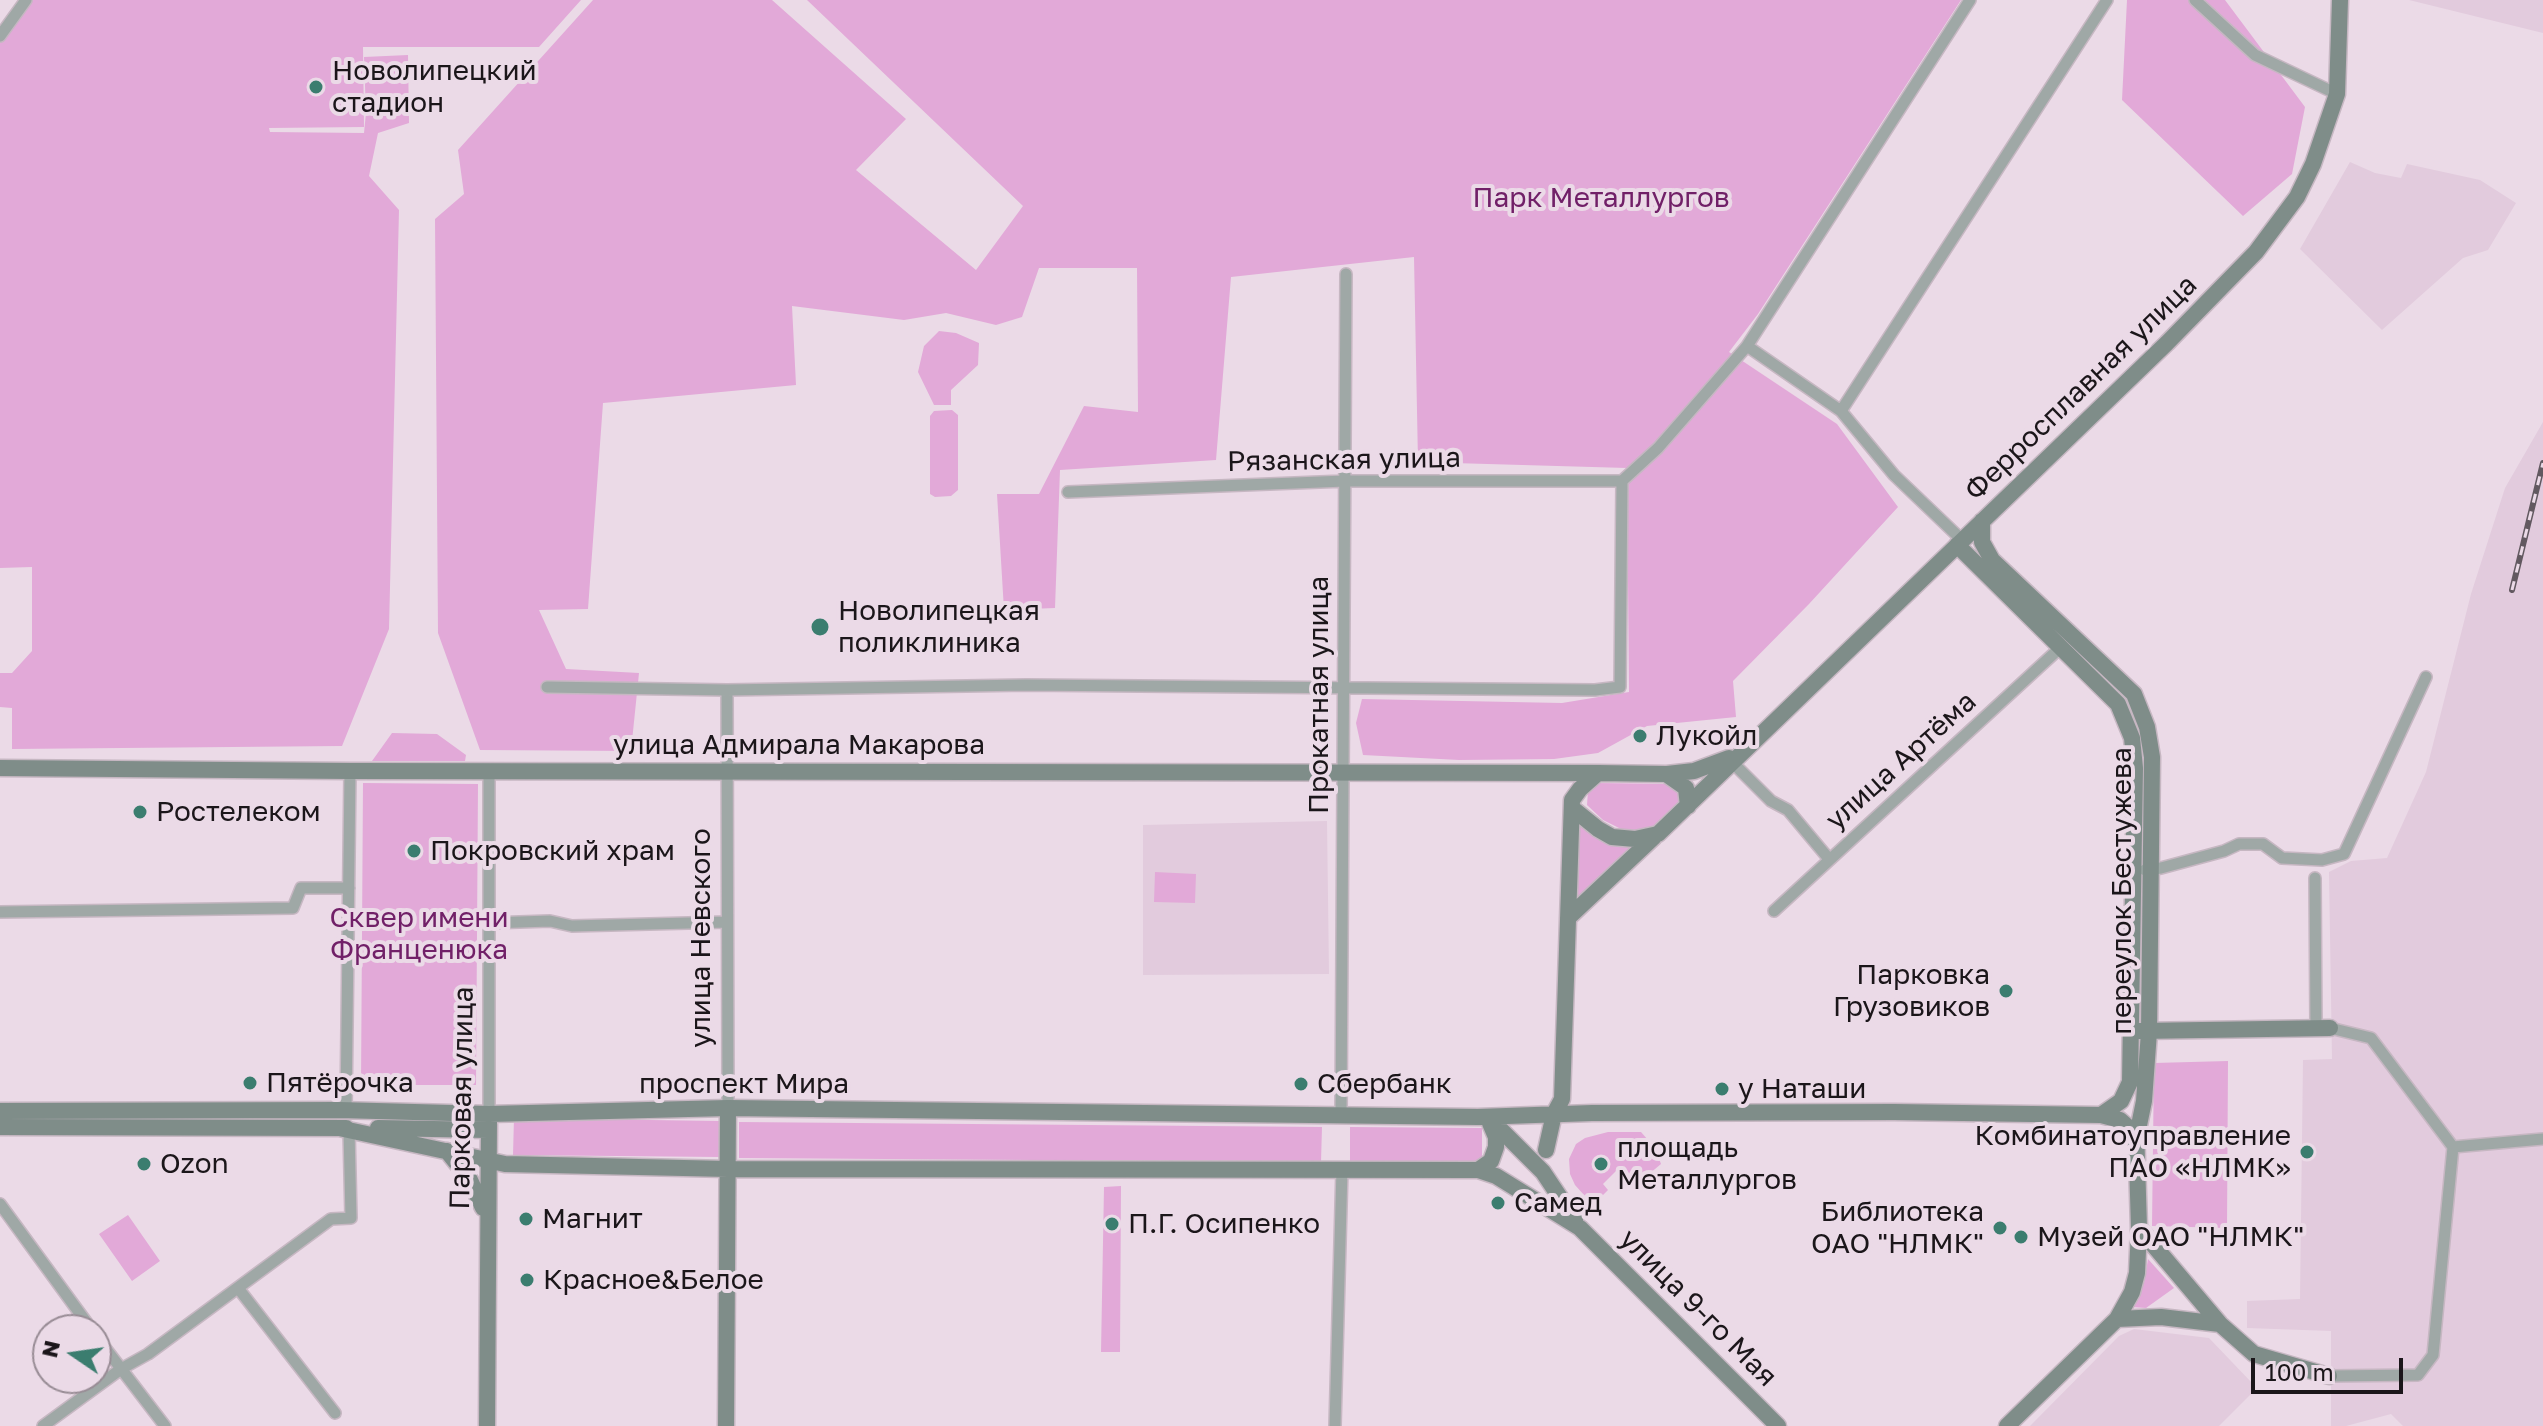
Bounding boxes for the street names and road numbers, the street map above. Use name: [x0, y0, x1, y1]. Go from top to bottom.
street label: Ферросплавная улица: [1958, 268, 2204, 508]
street label: Рязанская улица: [1227, 441, 1461, 479]
street label: Прокатная улица: [1302, 576, 1336, 814]
street label: улица Артёма: [1819, 685, 1983, 837]
street label: улица Адмирала Макарова: [613, 728, 985, 762]
street label: переулок Бестужева: [2105, 747, 2139, 1035]
street label: улица Невского: [684, 828, 718, 1048]
street label: Парковая улица: [443, 986, 481, 1210]
street label: проспект Мира: [639, 1067, 849, 1101]
street label: улица 9-го Мая: [1612, 1222, 1784, 1394]

